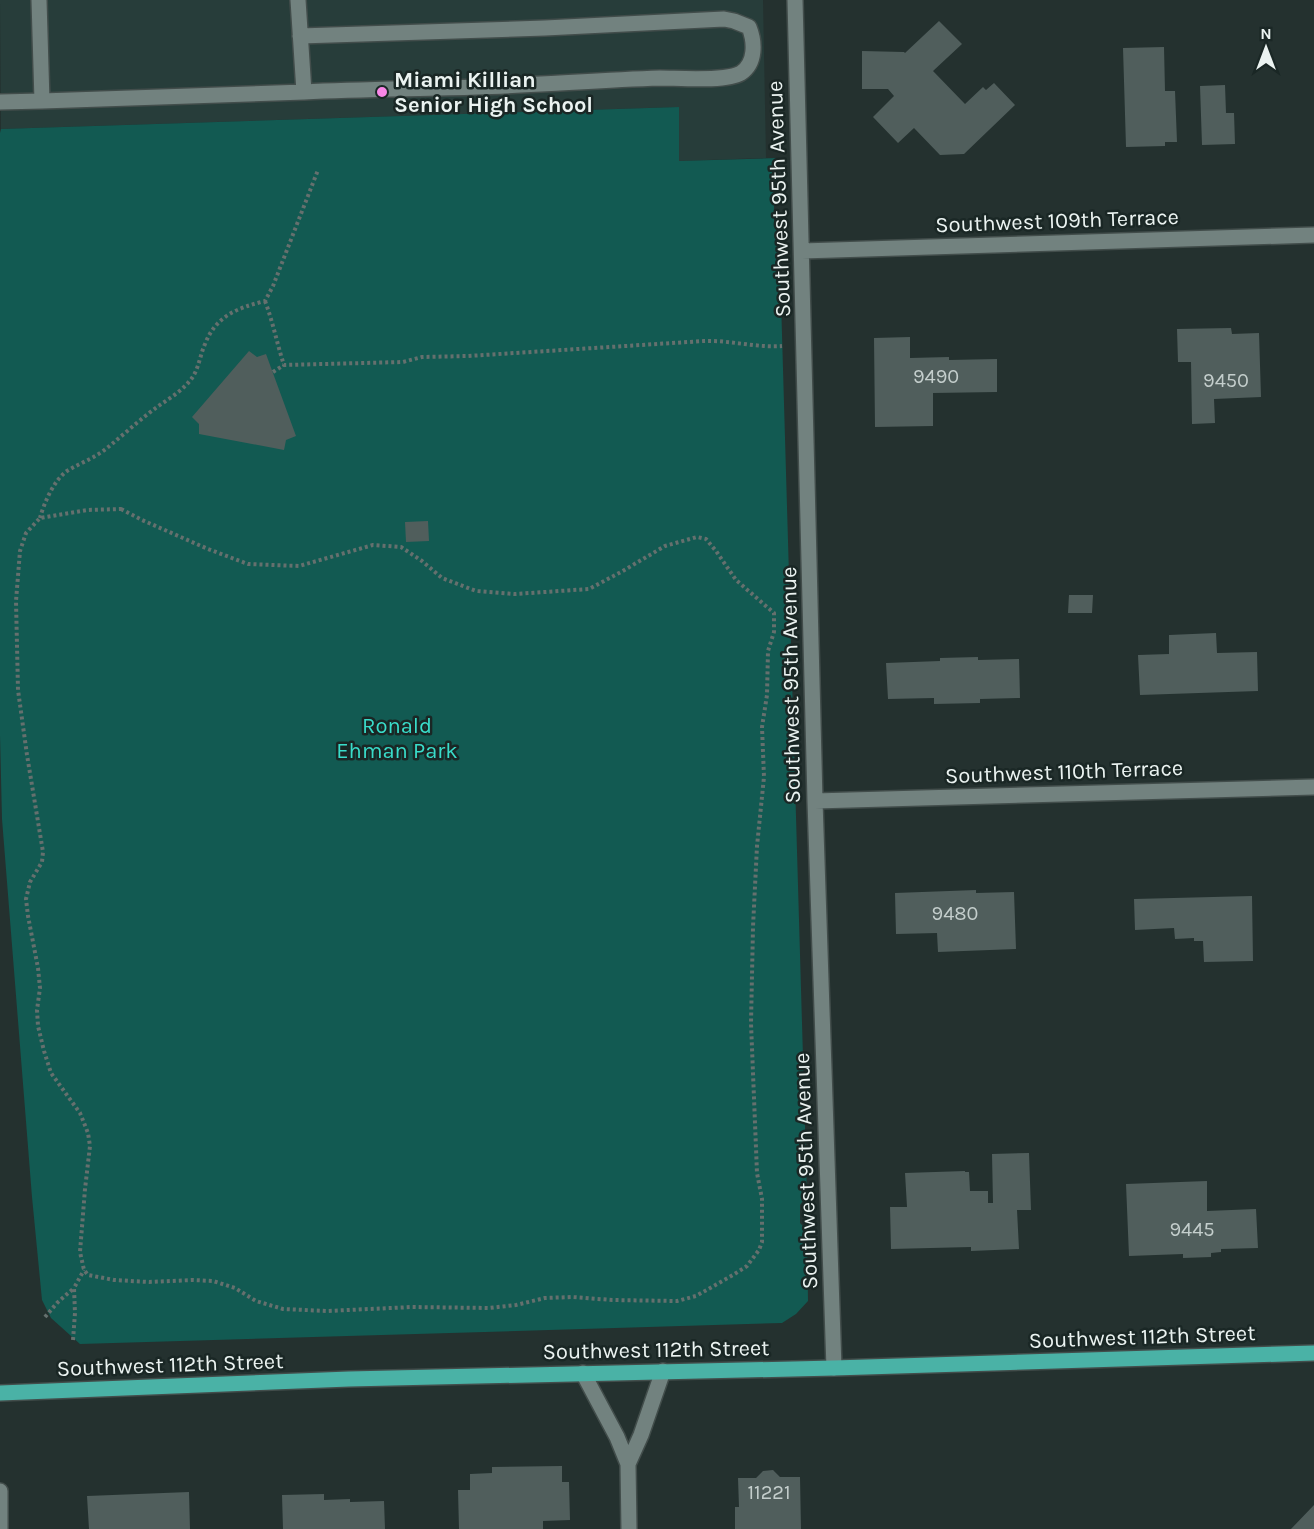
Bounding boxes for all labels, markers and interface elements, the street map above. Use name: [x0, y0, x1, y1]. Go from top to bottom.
north arrow: [1236, 18, 1296, 78]
text: N: [1260, 24, 1272, 43]
place label: Miami Killian Senior High School: [394, 67, 593, 118]
street label: Southwest 95th Avenue: [762, 80, 796, 318]
marker: Miami Killian Senior High School: [375, 85, 389, 99]
street label: Southwest 109th Terrace: [935, 204, 1179, 238]
house number: 9490: [913, 365, 959, 388]
house number: 9450: [1203, 369, 1249, 392]
street label: Southwest 95th Avenue: [776, 566, 806, 804]
park label: Ronald Ehman Park: [336, 713, 458, 764]
street label: Southwest 110th Terrace: [945, 755, 1184, 789]
house number: 9480: [932, 902, 978, 925]
street label: Southwest 95th Avenue: [789, 1052, 823, 1290]
house number: 9445: [1169, 1218, 1215, 1241]
street label: Southwest 112th Street: [1028, 1320, 1256, 1354]
street label: Southwest 112th Street: [542, 1335, 770, 1365]
street label: Southwest 112th Street: [56, 1348, 284, 1382]
house number: 11221: [747, 1481, 791, 1504]

